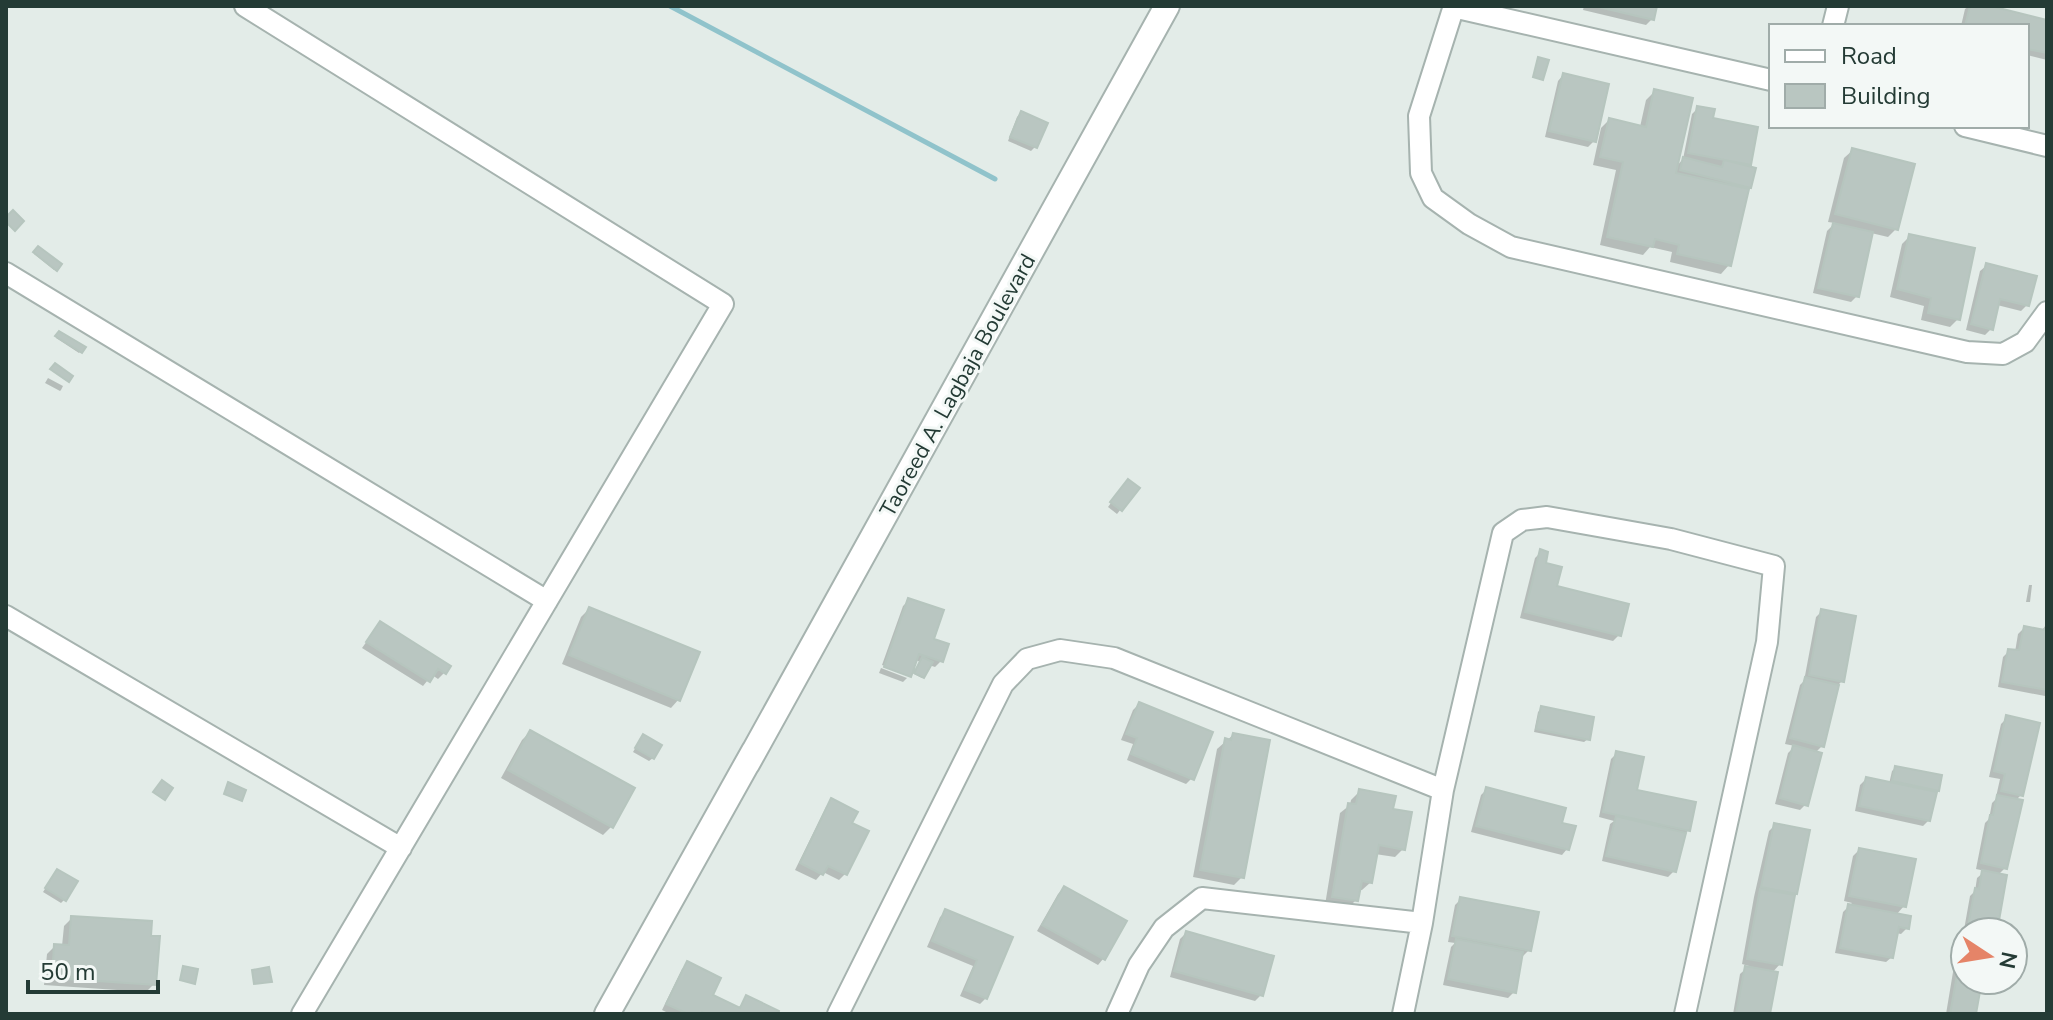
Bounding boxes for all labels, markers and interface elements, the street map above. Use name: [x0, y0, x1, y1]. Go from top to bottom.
legend: [1769, 24, 2029, 128]
text: Road: [1841, 40, 1897, 72]
text: Building: [1841, 80, 1931, 112]
street label: Taoreed A. Lagbaja Boulevard: [873, 249, 1043, 522]
north arrow: [1949, 916, 2029, 996]
scale bar: [28, 944, 158, 994]
text: N: [1991, 949, 2024, 971]
text: 50 m: [40, 956, 96, 988]

